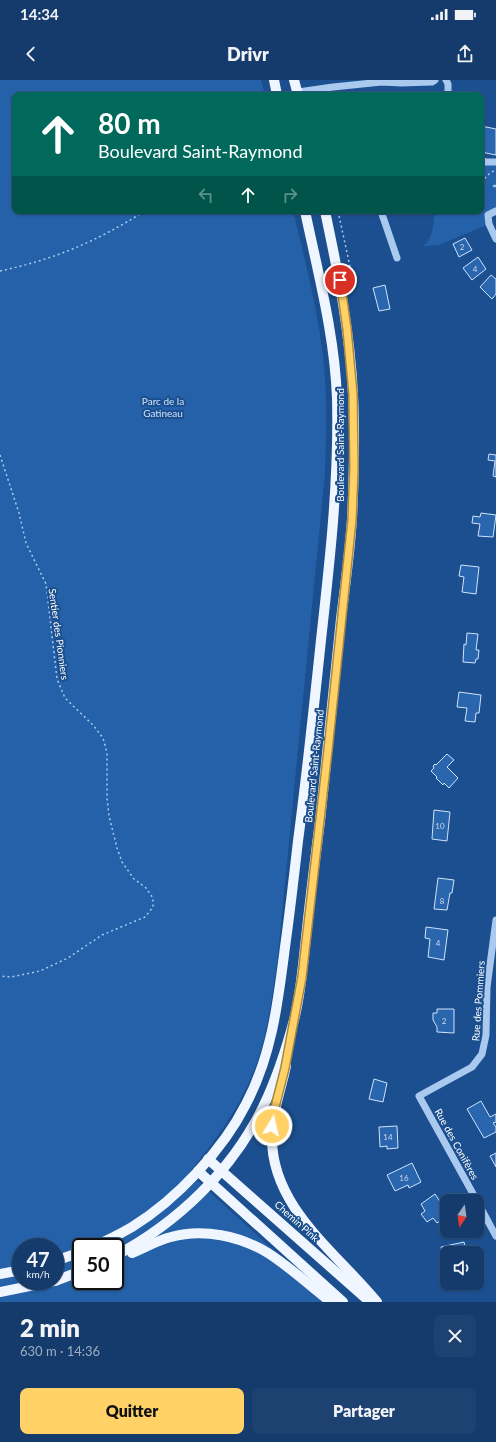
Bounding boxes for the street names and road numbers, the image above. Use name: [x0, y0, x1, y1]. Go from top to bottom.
street label: Boulevard Saint-Raymond: [334, 388, 346, 502]
street label: Sentier des Pionniers: [47, 588, 71, 680]
street label: Boulevard Saint-Raymond: [302, 709, 326, 823]
street label: Rue des Pommiers: [469, 960, 487, 1042]
street label: Rue des Conifères: [433, 1106, 481, 1182]
street label: Chemin Pink: [272, 1198, 322, 1245]

